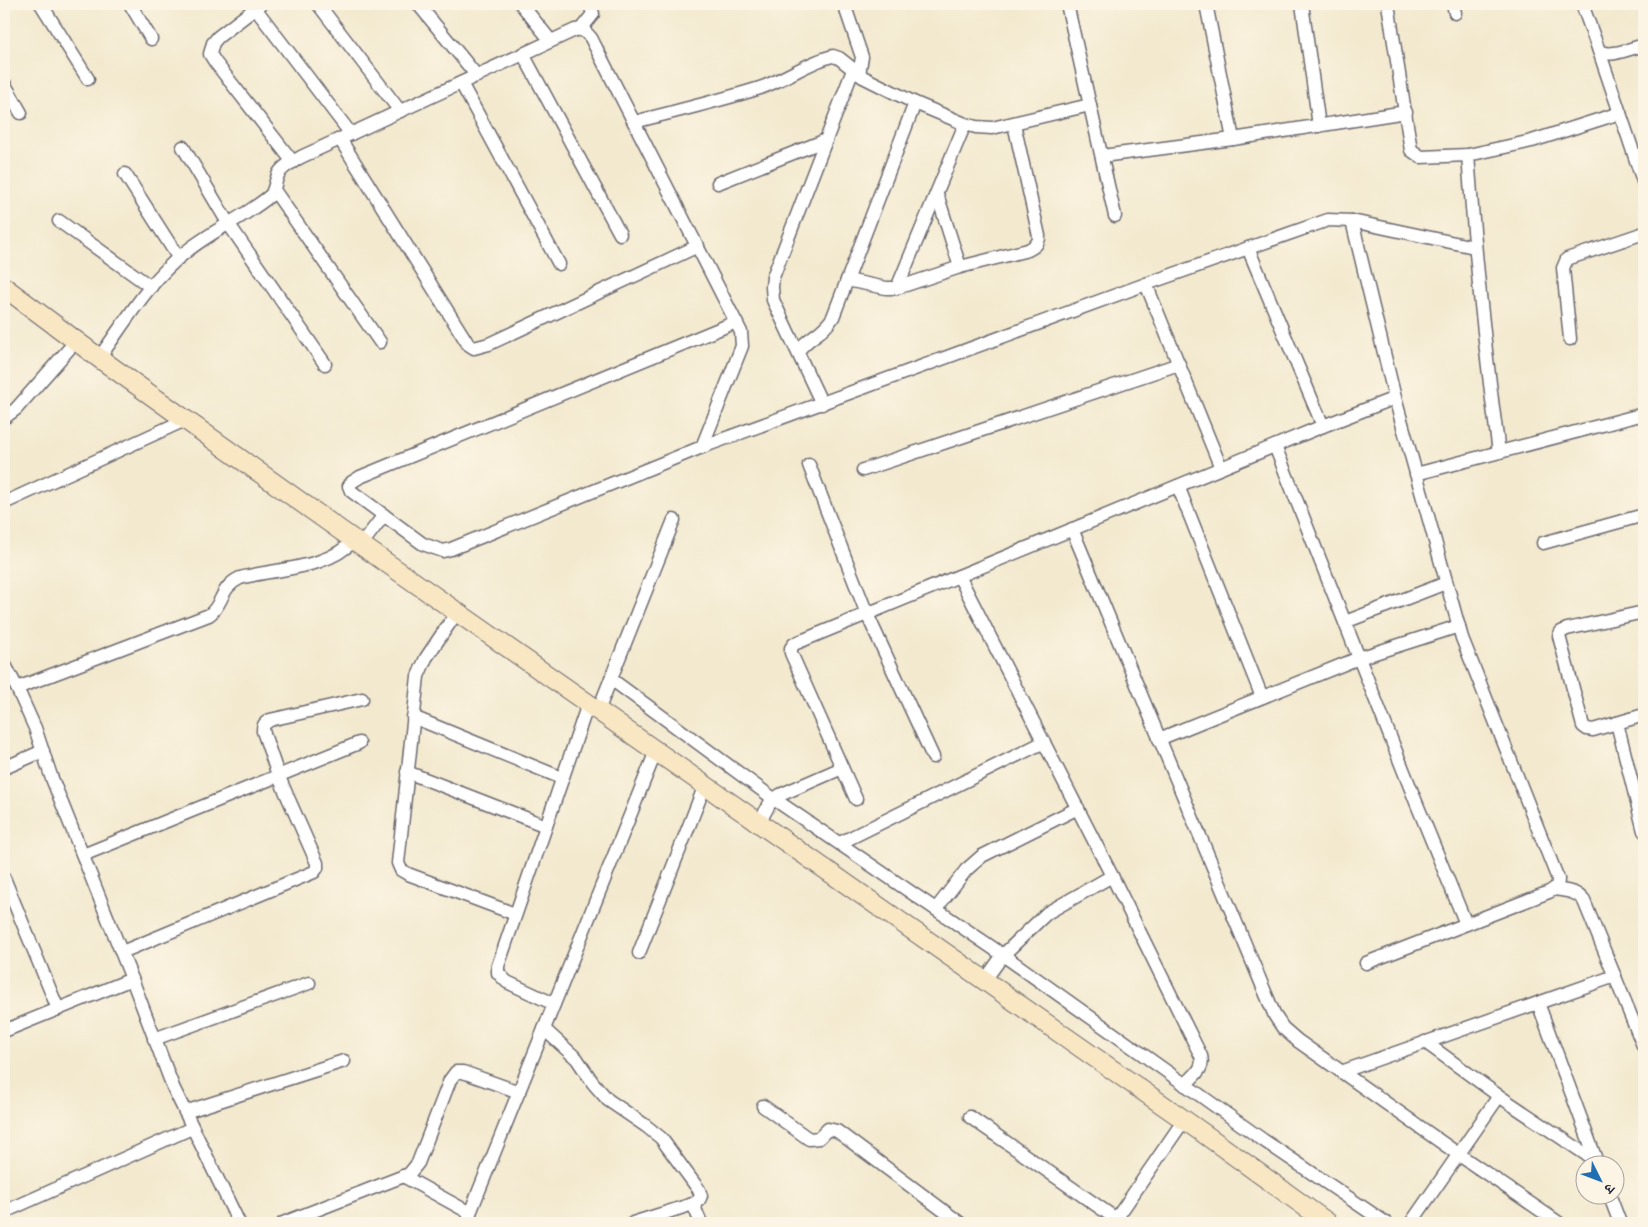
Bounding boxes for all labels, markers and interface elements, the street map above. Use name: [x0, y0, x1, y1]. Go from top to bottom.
north arrow: [1576, 1154, 1626, 1204]
text: उ: [1598, 1177, 1619, 1197]

